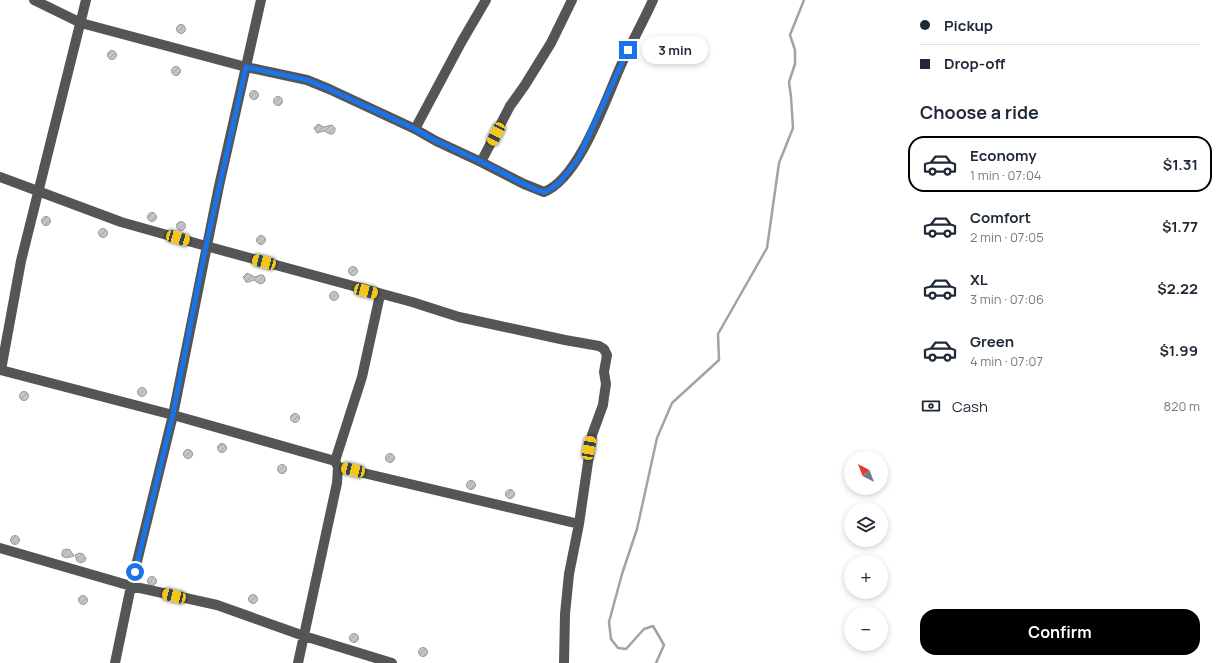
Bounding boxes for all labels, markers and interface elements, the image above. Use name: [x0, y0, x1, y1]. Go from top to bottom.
text: Pickup: [944, 15, 993, 36]
callout: 3 min: [642, 36, 708, 64]
route end: [619, 41, 637, 59]
text: 3 min: [658, 41, 692, 59]
text: Drop-off: [944, 53, 1005, 74]
text: Choose a ride: [920, 100, 1039, 124]
car: [485, 121, 507, 147]
text: Economy: [970, 145, 1037, 166]
icon: car: [922, 146, 958, 182]
text: $1.31: [1163, 154, 1198, 175]
text: 1 min · 07:04: [970, 166, 1042, 184]
text: Comfort: [970, 207, 1031, 228]
icon: car: [922, 208, 958, 244]
text: $1.77: [1162, 216, 1198, 237]
text: 2 min · 07:05: [970, 228, 1044, 246]
car: [165, 229, 191, 247]
car: [251, 253, 277, 271]
text: XL: [970, 269, 988, 290]
icon: car: [922, 270, 958, 306]
text: $2.22: [1157, 278, 1198, 299]
car: [353, 282, 379, 300]
text: 3 min · 07:06: [970, 290, 1044, 308]
text: Green: [970, 331, 1014, 352]
icon: car: [922, 332, 958, 368]
text: $1.99: [1159, 340, 1198, 361]
text: 4 min · 07:07: [970, 352, 1043, 370]
icon: cash: [920, 395, 942, 417]
text: Cash: [952, 396, 988, 417]
text: 820 m: [1163, 397, 1200, 415]
car: [581, 435, 597, 461]
north arrow: [844, 451, 888, 495]
map controls: [844, 451, 888, 651]
car: [340, 461, 366, 479]
button: layers: [844, 503, 888, 547]
button: +: [844, 555, 888, 599]
route start: [126, 563, 144, 581]
car: [161, 587, 187, 605]
button: −: [844, 607, 888, 651]
button: Confirm: [920, 609, 1200, 655]

